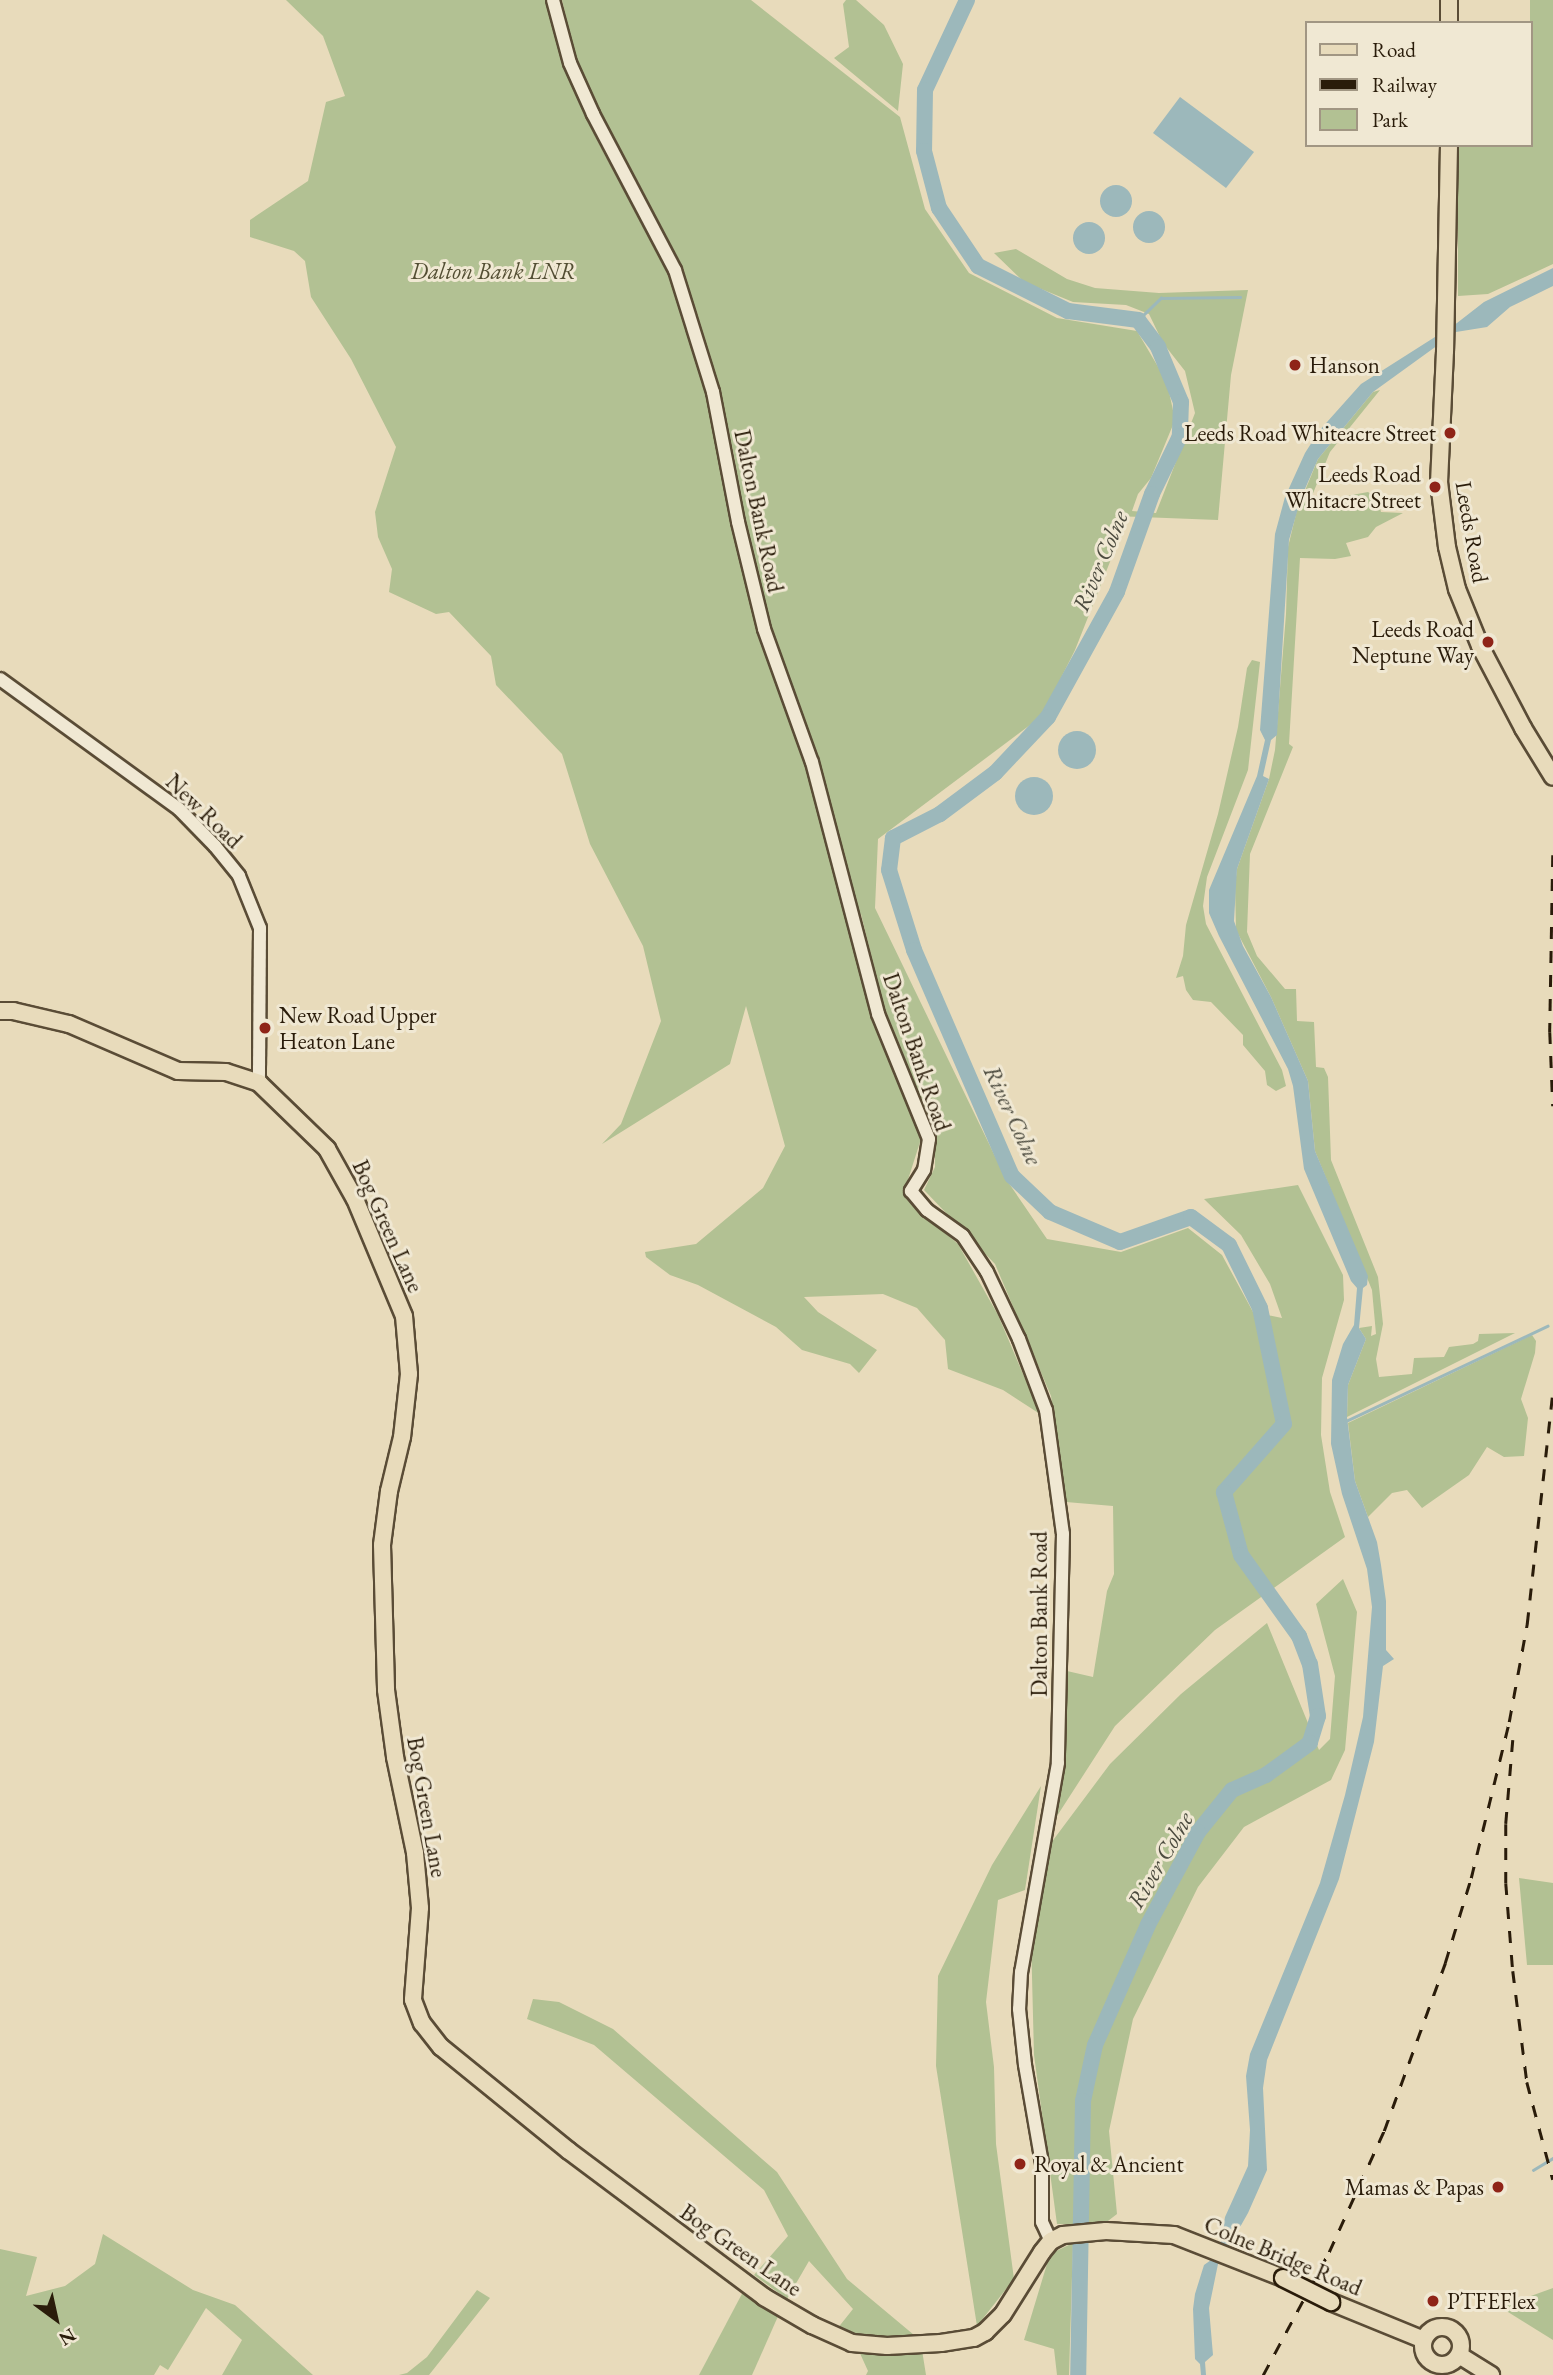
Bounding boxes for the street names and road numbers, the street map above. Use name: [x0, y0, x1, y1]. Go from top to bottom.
street label: Dalton Bank Road: [728, 427, 790, 595]
street label: Leeds Road: [1449, 479, 1495, 585]
street label: New Road: [160, 768, 248, 854]
street label: Dalton Bank Road: [877, 969, 957, 1135]
street label: Bog Green Lane: [346, 1155, 430, 1297]
street label: Dalton Bank Road: [1025, 1531, 1053, 1697]
street label: Bog Green Lane: [401, 1735, 453, 1879]
street label: Bog Green Lane: [675, 2198, 807, 2302]
street label: Colne Bridge Road: [1200, 2210, 1366, 2302]

